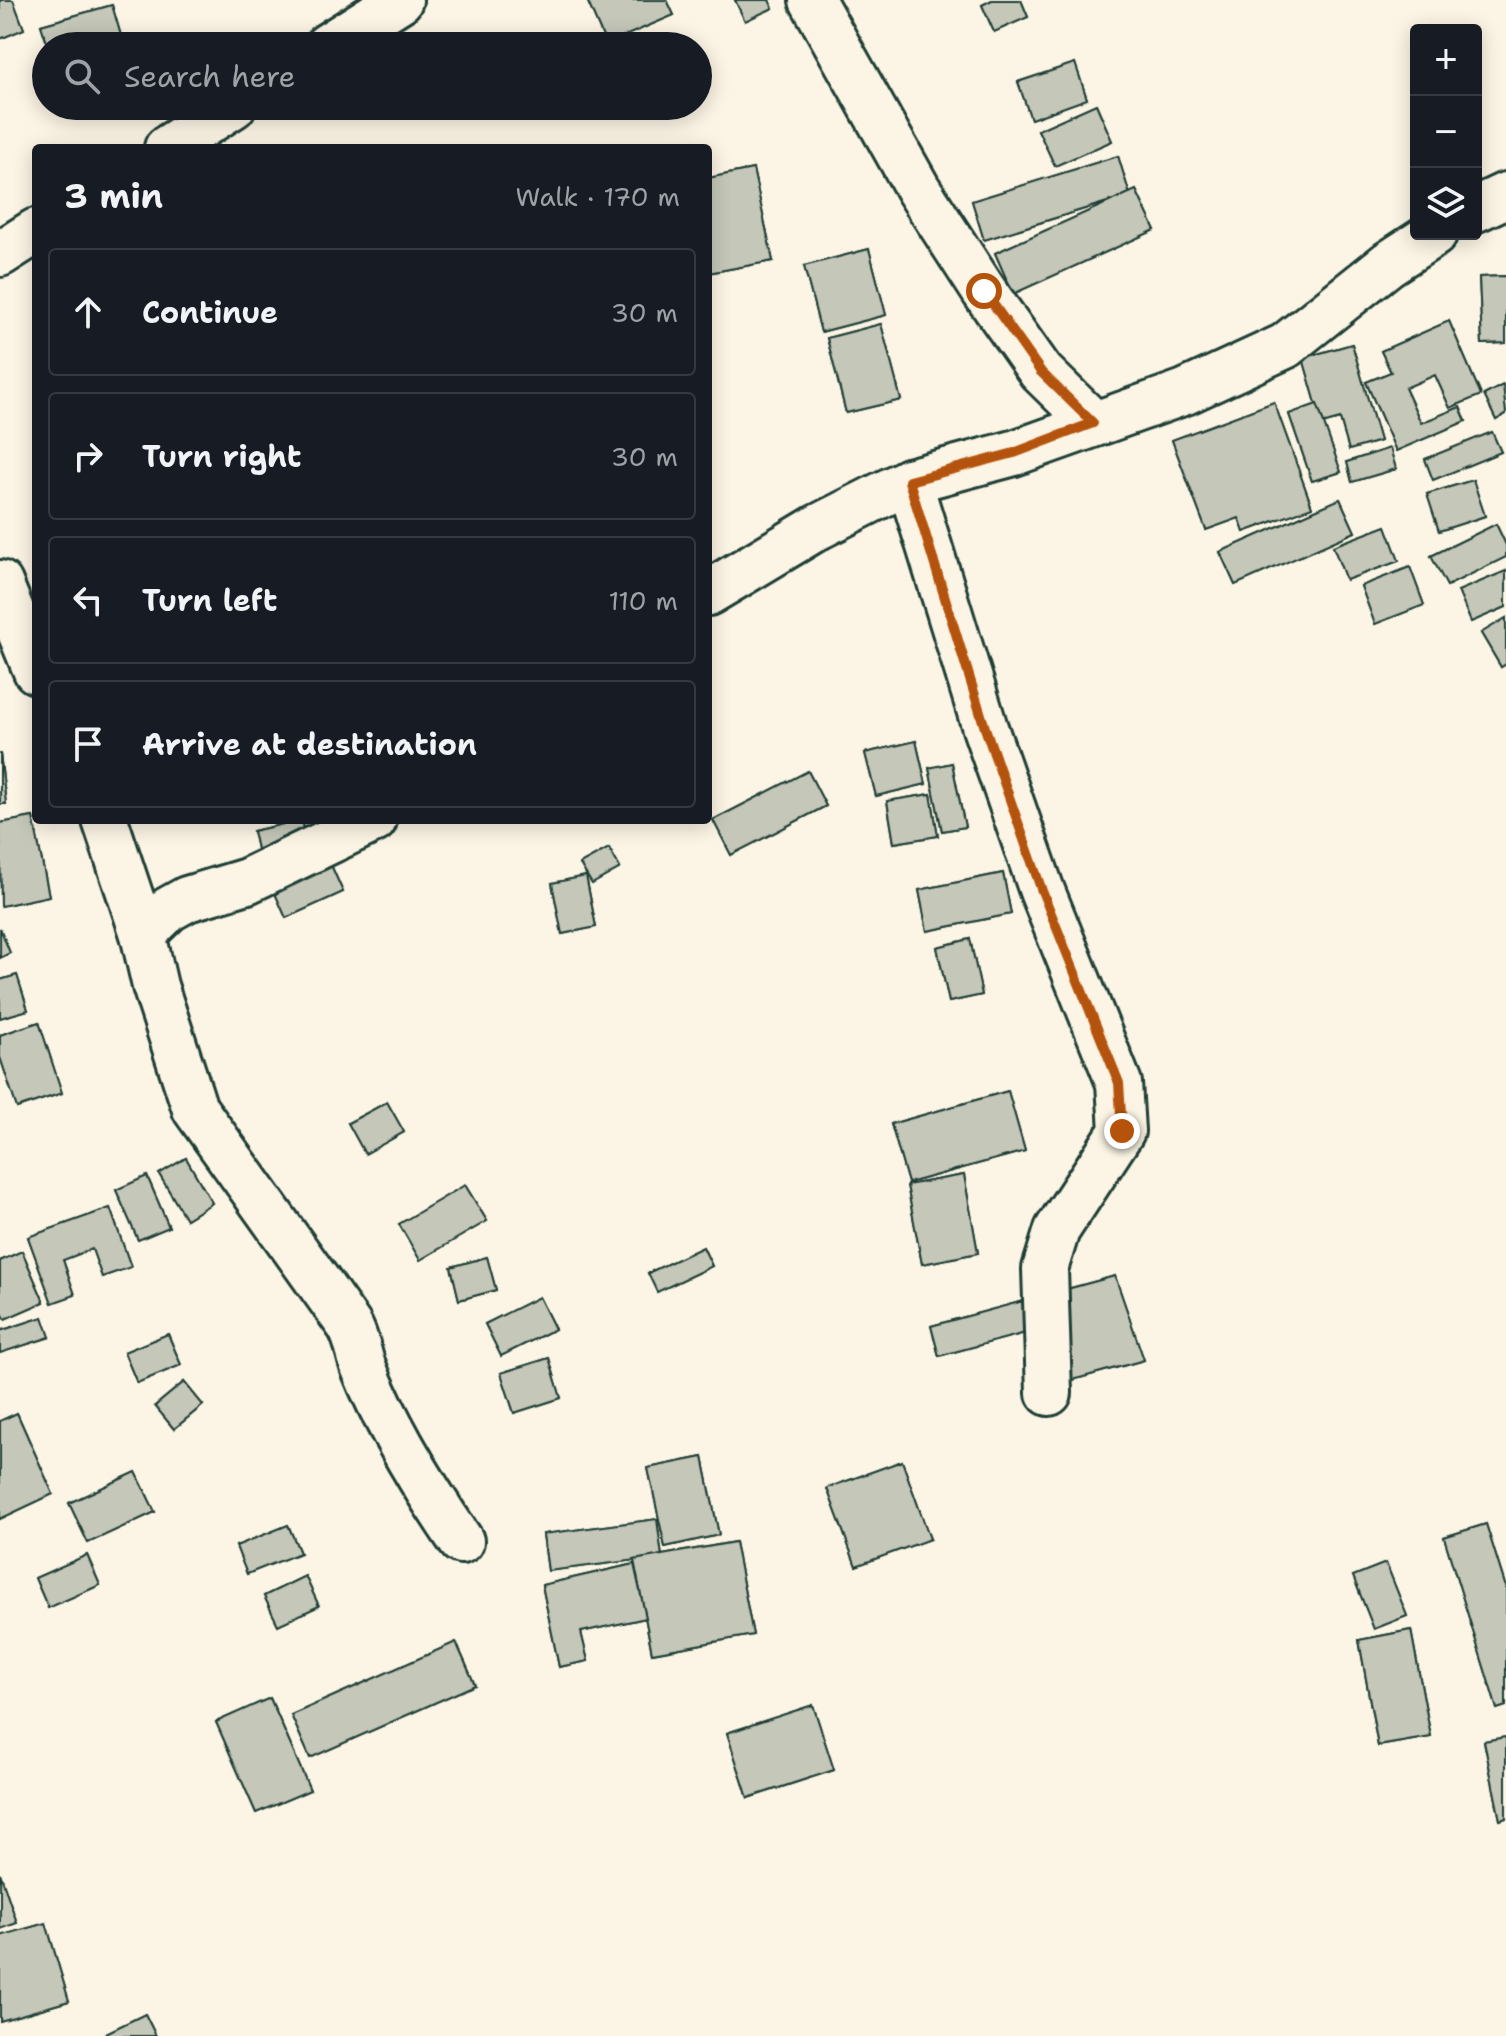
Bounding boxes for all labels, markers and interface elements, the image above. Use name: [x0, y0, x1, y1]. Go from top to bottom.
map controls: [1410, 24, 1482, 240]
button: +: [1410, 24, 1482, 96]
search box: [32, 32, 712, 120]
icon: search: [60, 54, 104, 98]
text: Search here: [124, 56, 295, 97]
button: −: [1410, 96, 1482, 168]
button: layers: [1410, 168, 1482, 240]
text: 3 min: [64, 173, 163, 219]
text: Walk · 170 m: [516, 179, 680, 214]
route start: [966, 273, 1002, 309]
icon: ahead: [66, 290, 110, 334]
text: Continue: [142, 292, 278, 333]
text: 30 m: [611, 295, 678, 330]
icon: right: [66, 434, 110, 478]
text: Turn right: [142, 436, 301, 477]
text: 30 m: [611, 439, 678, 474]
icon: left: [66, 578, 110, 622]
text: Turn left: [142, 580, 277, 621]
text: 110 m: [608, 583, 678, 618]
icon: arrive: [66, 722, 110, 766]
text: Arrive at destination: [142, 724, 477, 765]
route end: [1104, 1113, 1140, 1149]

